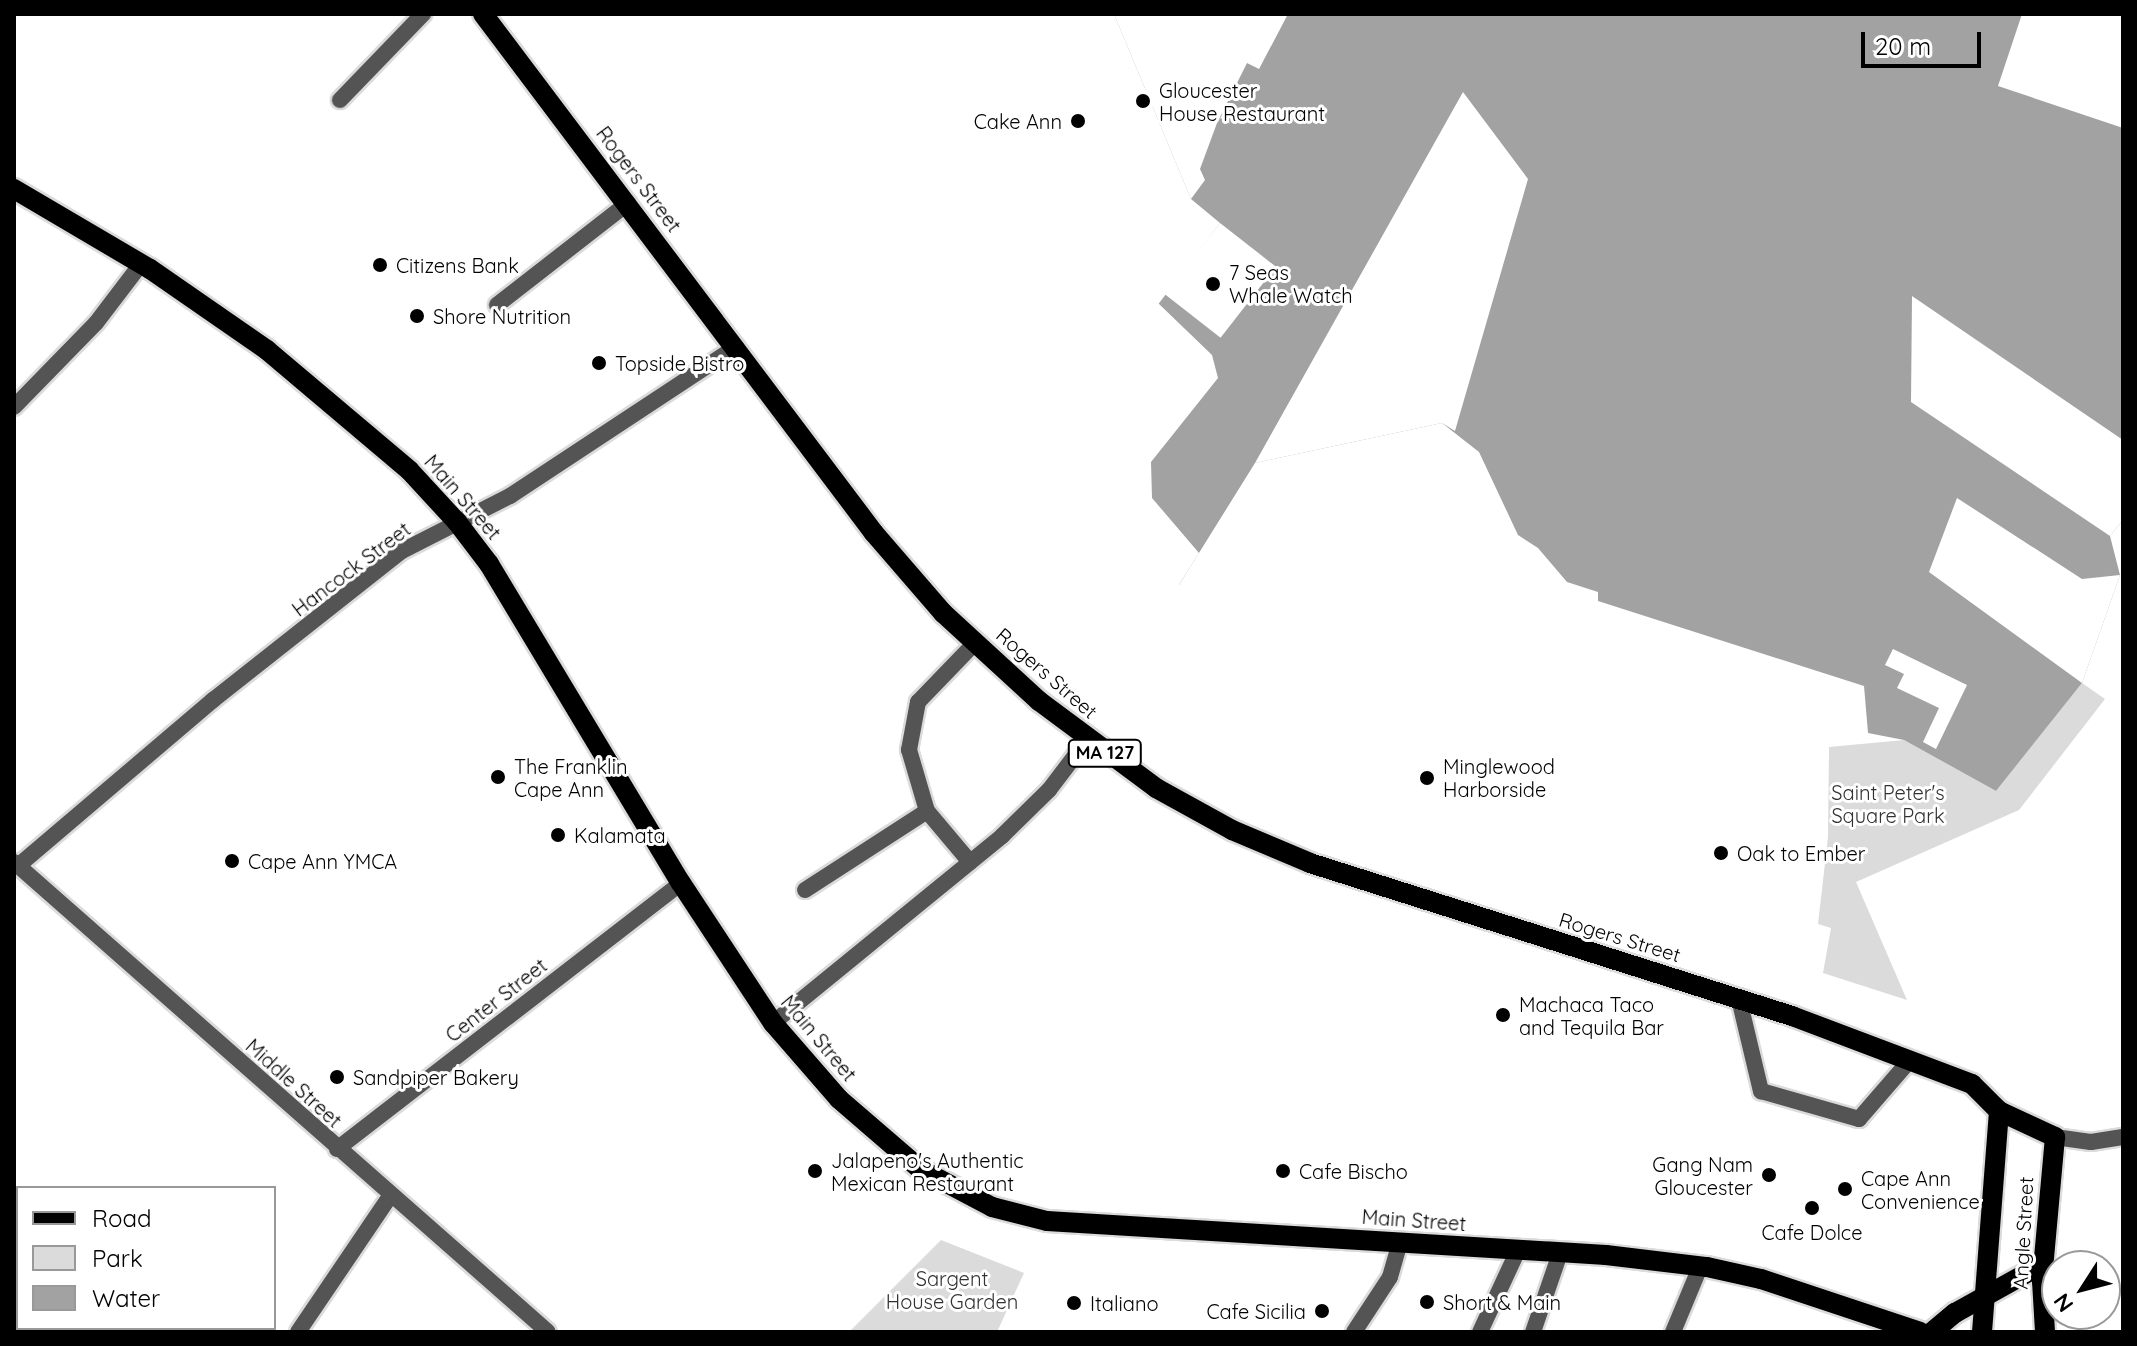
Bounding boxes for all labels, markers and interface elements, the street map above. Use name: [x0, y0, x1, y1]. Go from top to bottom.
scale bar: [1865, 16, 1985, 66]
text: 20 m: [1875, 31, 1931, 61]
place label: Gloucester House Restaurant: [1159, 78, 1325, 125]
marker: Gloucester House Restaurant: [1134, 92, 1152, 110]
place label: Cake Ann: [974, 109, 1062, 133]
marker: Cake Ann: [1069, 112, 1087, 130]
street label: Rogers Street: [592, 121, 686, 237]
place label: Citizens Bank: [396, 253, 519, 277]
marker: Citizens Bank: [371, 256, 389, 274]
place label: 7 Seas Whale Watch: [1229, 260, 1353, 307]
marker: 7 Seas Whale Watch: [1204, 275, 1222, 293]
place label: Shore Nutrition: [433, 304, 571, 328]
marker: Shore Nutrition: [408, 307, 426, 325]
place label: Topside Bistro: [615, 351, 744, 375]
marker: Topside Bistro: [590, 354, 608, 372]
street label: Main Street: [420, 450, 506, 544]
street label: Hancock Street: [287, 517, 415, 621]
street label: Rogers Street: [992, 623, 1102, 723]
road number: MA 127: [1067, 739, 1143, 767]
place label: The Franklin Cape Ann: [514, 754, 628, 801]
place label: Minglewood Harborside: [1443, 754, 1555, 801]
marker: The Franklin Cape Ann: [489, 768, 507, 786]
marker: Minglewood Harborside: [1418, 769, 1436, 787]
park label: Saint Peter's Square Park: [1831, 780, 1945, 827]
place label: Kalamata: [574, 823, 666, 847]
marker: Kalamata: [549, 826, 567, 844]
place label: Oak to Ember: [1737, 841, 1866, 865]
marker: Oak to Ember: [1712, 844, 1730, 862]
place label: Cape Ann YMCA: [248, 849, 397, 873]
marker: Cape Ann YMCA: [223, 852, 241, 870]
street label: Rogers Street: [1556, 907, 1684, 967]
street label: Center Street: [441, 953, 551, 1047]
street label: Main Street: [776, 990, 862, 1086]
place label: Machaca Taco and Tequila Bar: [1519, 992, 1664, 1039]
marker: Machaca Taco and Tequila Bar: [1494, 1006, 1512, 1024]
street label: Middle Street: [241, 1034, 347, 1132]
place label: Sandpiper Bakery: [353, 1065, 519, 1089]
marker: Sandpiper Bakery: [328, 1068, 346, 1086]
place label: Jalapeno's Authentic Mexican Restaurant: [831, 1148, 1024, 1195]
place label: Gang Nam Gloucester: [1652, 1152, 1753, 1199]
place label: Cafe Bischo: [1299, 1159, 1408, 1183]
marker: Jalapeno's Authentic Mexican Restaurant: [806, 1162, 824, 1180]
marker: Cafe Bischo: [1274, 1162, 1292, 1180]
marker: Gang Nam Gloucester: [1760, 1166, 1778, 1184]
place label: Cape Ann Convenience: [1861, 1166, 1980, 1213]
street label: Angle Street: [2008, 1176, 2038, 1290]
marker: Cape Ann Convenience: [1836, 1180, 1854, 1198]
legend: [16, 1186, 276, 1330]
marker: Cafe Dolce: [1803, 1199, 1821, 1217]
text: Road: [92, 1203, 152, 1233]
street label: Main Street: [1361, 1204, 1467, 1236]
place label: Cafe Dolce: [1761, 1220, 1863, 1244]
text: Park: [92, 1243, 143, 1273]
north arrow: [2041, 1250, 2121, 1330]
park label: Sargent House Garden: [886, 1266, 1018, 1313]
text: Water: [92, 1283, 160, 1313]
text: N: [2047, 1288, 2079, 1318]
place label: Short & Main: [1443, 1290, 1561, 1314]
place label: Italiano: [1090, 1291, 1159, 1315]
marker: Short & Main: [1418, 1293, 1436, 1311]
marker: Italiano: [1065, 1294, 1083, 1312]
place label: Cafe Sicilia: [1206, 1299, 1306, 1323]
marker: Cafe Sicilia: [1313, 1302, 1331, 1320]

